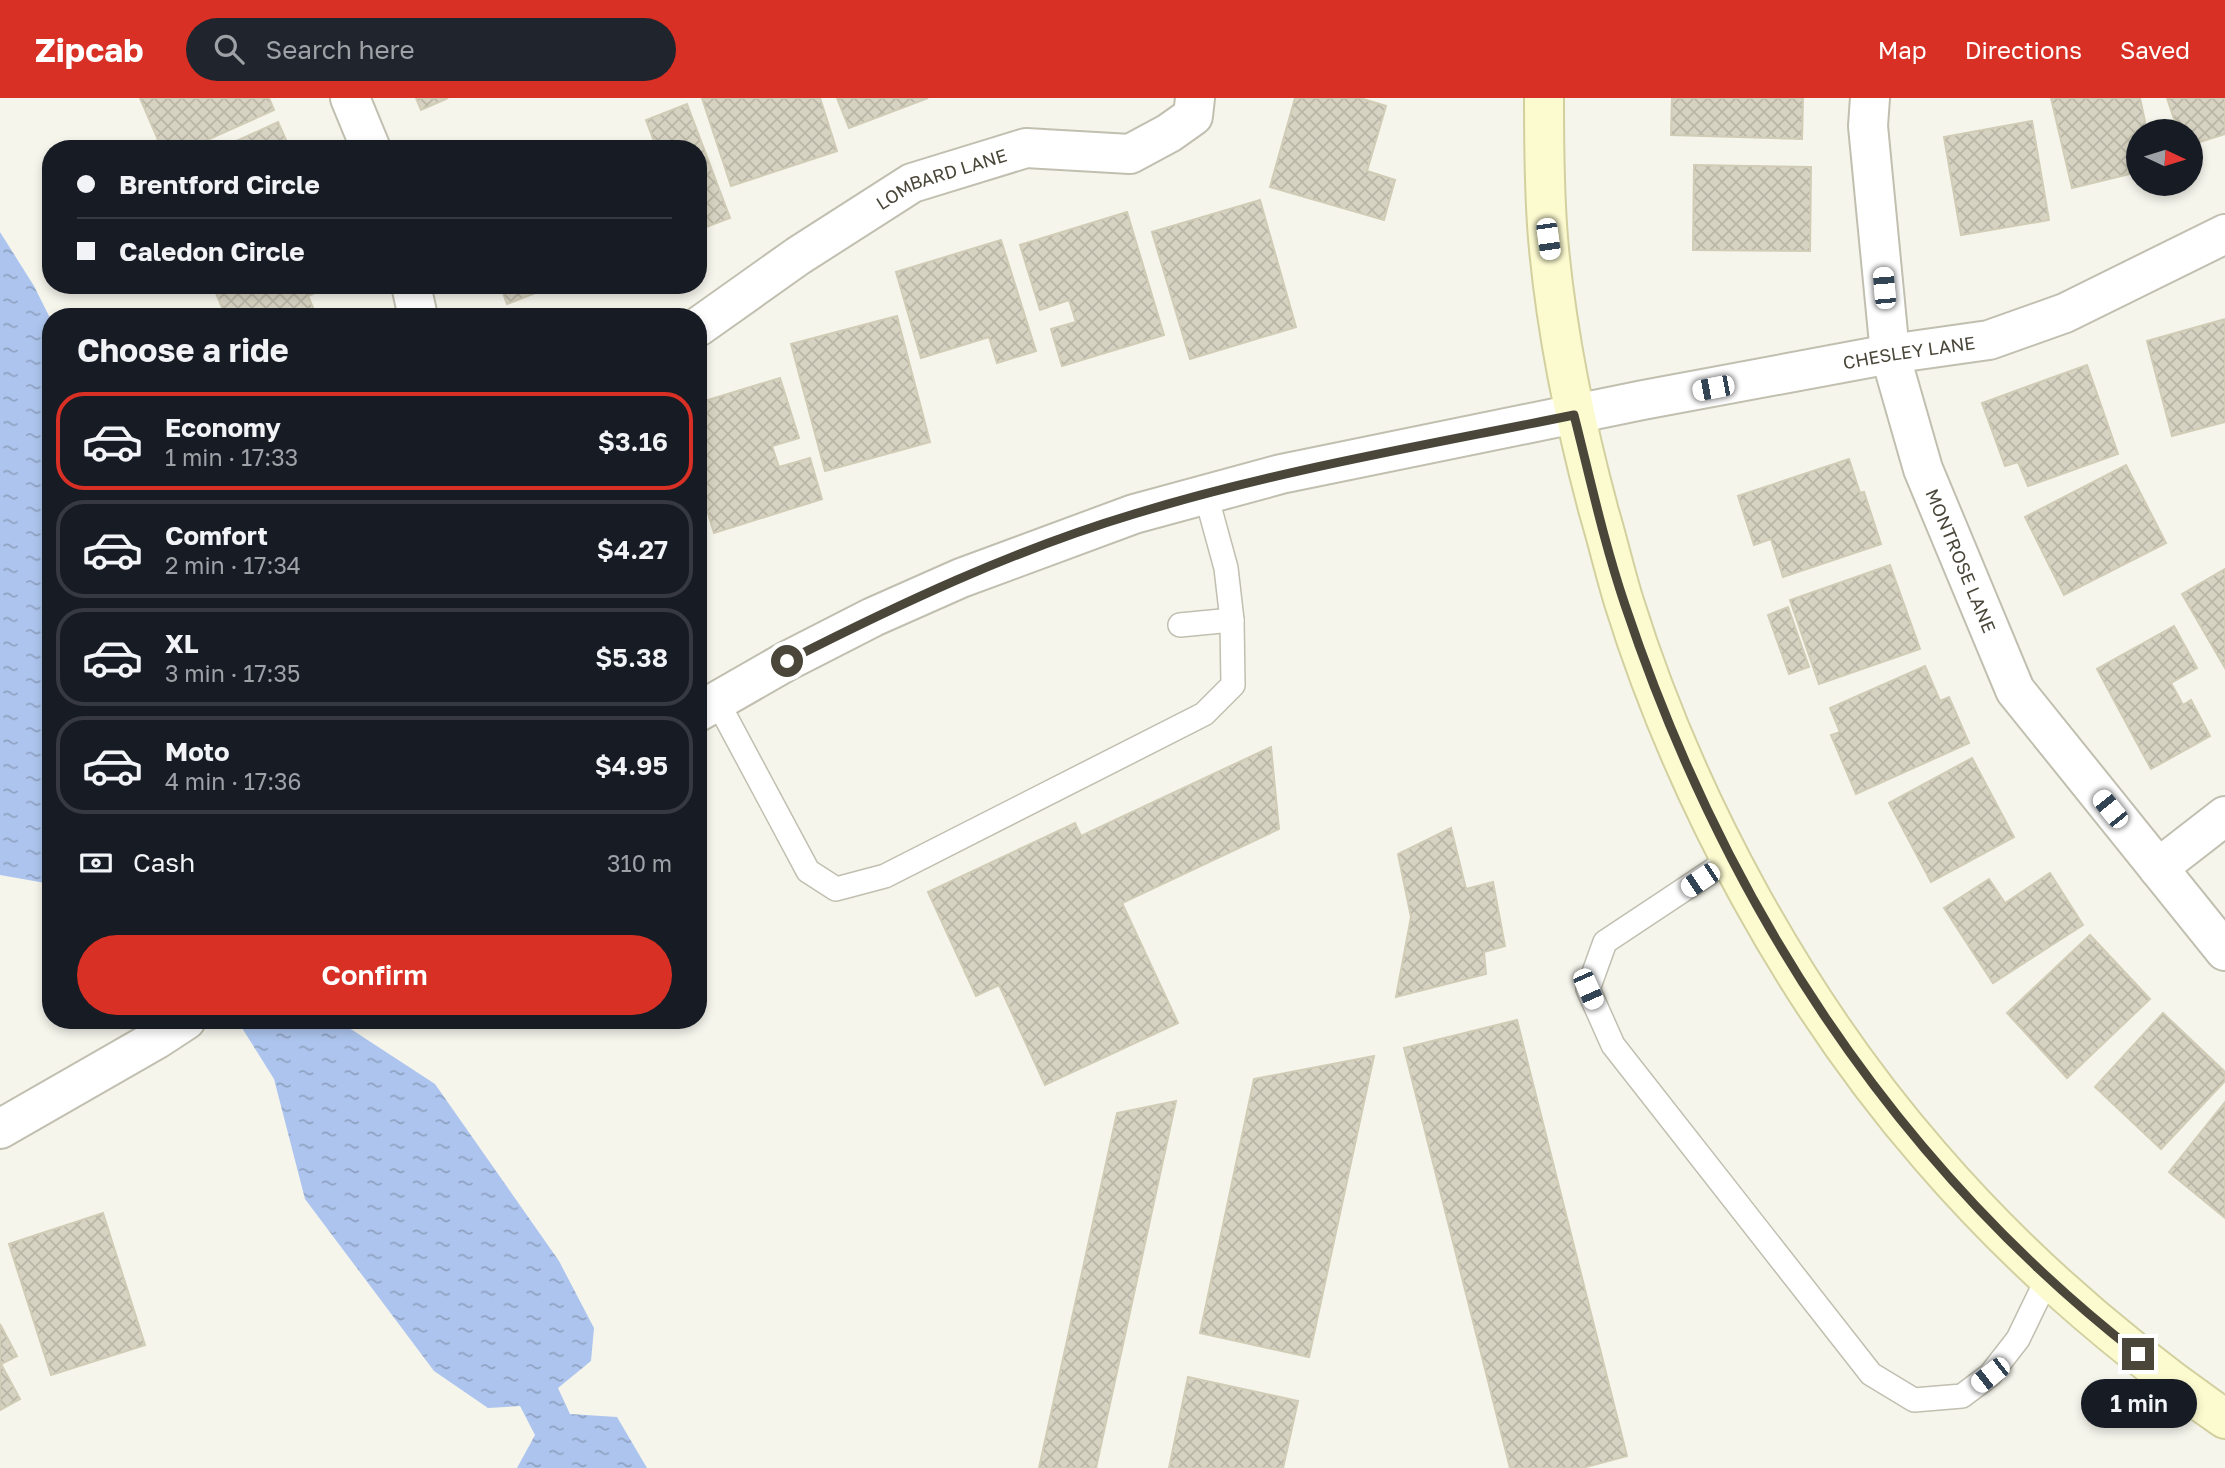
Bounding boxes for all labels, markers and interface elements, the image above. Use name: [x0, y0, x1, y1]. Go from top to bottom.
search box: [186, 18, 676, 81]
text: Zipcab: [35, 30, 144, 69]
icon: search: [210, 30, 248, 68]
text: Search here: [266, 34, 415, 65]
text: Map: [1878, 35, 1927, 64]
text: Directions: [1965, 35, 2082, 64]
text: Saved: [2120, 35, 2190, 64]
north arrow: [2126, 119, 2203, 196]
map controls: [2126, 119, 2203, 196]
street label: LOMBARD LANE: [872, 144, 1009, 214]
text: Brentford Circle: [119, 169, 320, 200]
car: [1535, 217, 1562, 261]
text: Caledon Circle: [119, 236, 304, 267]
car: [1872, 266, 1897, 310]
text: Choose a ride: [77, 331, 289, 369]
street label: CHESLEY LANE: [1841, 331, 1976, 374]
car: [1691, 374, 1736, 402]
icon: car: [81, 410, 144, 473]
text: Economy: [165, 412, 281, 443]
text: $3.16: [598, 426, 668, 457]
text: 1 min · 17:33: [165, 443, 298, 471]
street label: MONTROSE LANE: [1921, 485, 2001, 636]
icon: car: [81, 518, 144, 581]
text: Comfort: [165, 520, 268, 551]
text: $4.27: [597, 534, 668, 565]
text: 2 min · 17:34: [165, 551, 301, 579]
icon: car: [81, 626, 144, 689]
text: XL: [165, 628, 199, 659]
text: $5.38: [595, 642, 668, 673]
route start: [771, 645, 803, 677]
text: 3 min · 17:35: [165, 659, 300, 687]
icon: car: [81, 734, 144, 797]
text: Moto: [165, 736, 230, 767]
text: $4.95: [595, 750, 668, 781]
text: 4 min · 17:36: [165, 767, 301, 795]
car: [2089, 786, 2132, 832]
icon: cash: [77, 844, 115, 882]
text: Cash: [133, 847, 195, 878]
text: 310 m: [607, 849, 672, 877]
car: [1677, 860, 1724, 900]
button: Confirm: [77, 935, 672, 1015]
car: [1570, 966, 1607, 1012]
route end: [2122, 1338, 2154, 1370]
car: [1967, 1354, 2014, 1396]
callout: 1 min: [2080, 1378, 2196, 1428]
text: 1 min: [2110, 1389, 2168, 1417]

